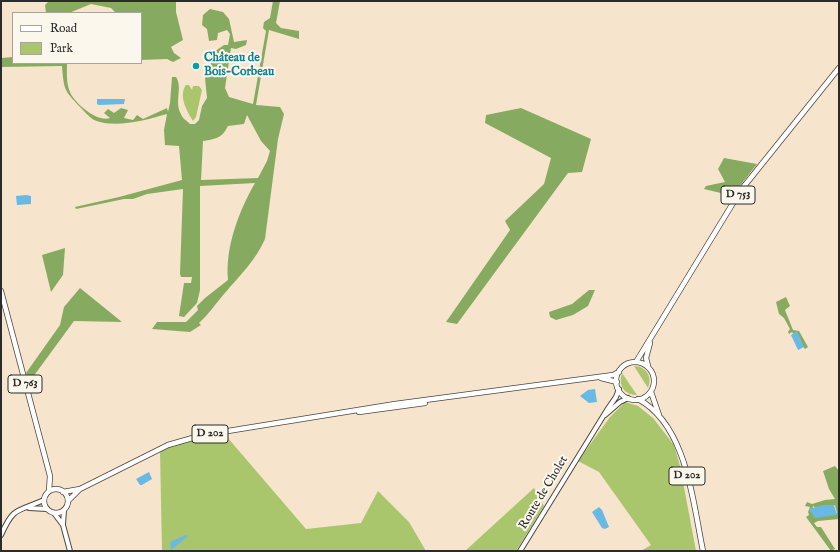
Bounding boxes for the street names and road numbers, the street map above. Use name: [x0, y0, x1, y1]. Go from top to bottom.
road number: D 753: [721, 186, 755, 204]
road number: D 763: [8, 375, 42, 393]
road number: D 202: [192, 425, 228, 443]
street label: Route de Cholet: [517, 454, 571, 532]
road number: D 202: [669, 467, 705, 485]

